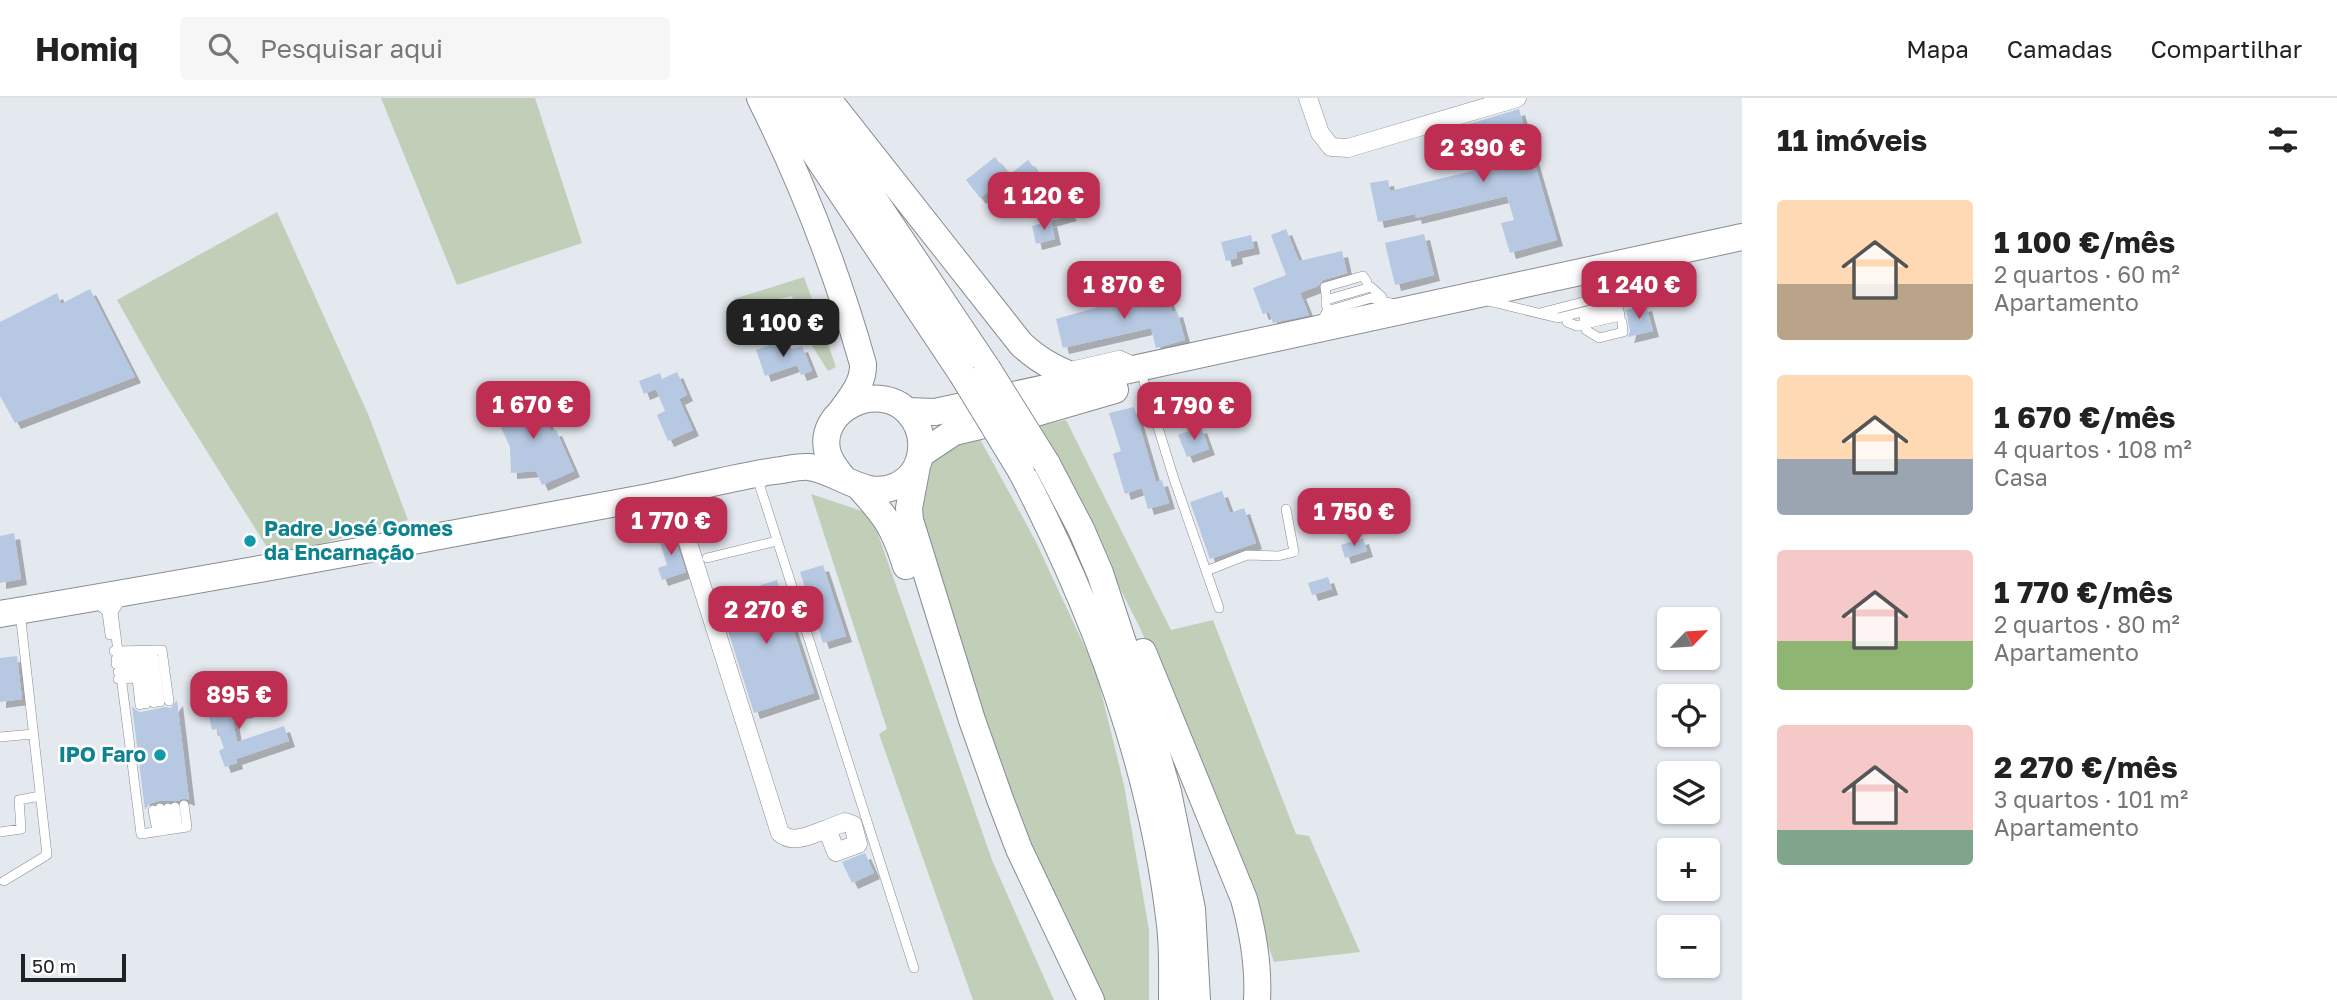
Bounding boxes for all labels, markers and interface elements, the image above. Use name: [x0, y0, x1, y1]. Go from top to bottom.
search box: [180, 17, 670, 80]
text: Homiq: [35, 29, 138, 68]
icon: search: [204, 29, 242, 67]
text: Pesquisar aqui: [260, 33, 443, 64]
text: Mapa: [1906, 34, 1969, 63]
text: Camadas: [2007, 34, 2112, 63]
text: Compartilhar: [2150, 34, 2302, 63]
icon: filters: [2264, 121, 2302, 159]
text: 11 imóveis: [1777, 122, 1927, 158]
pin: 2 390 €: [1418, 125, 1548, 184]
text: 2 390 €: [1440, 133, 1526, 161]
pin: 1 120 €: [979, 172, 1109, 232]
text: 1 120 €: [1004, 181, 1084, 209]
text: 1 100 €/mês: [1994, 224, 2175, 260]
icon: home: [1833, 228, 1917, 312]
text: 2 quartos · 60 m²: [1994, 260, 2180, 288]
pin: 1 870 €: [1059, 262, 1189, 321]
pin: 1 240 €: [1574, 262, 1704, 321]
text: 1 870 €: [1083, 270, 1165, 298]
text: 1 240 €: [1598, 270, 1680, 298]
text: Apartamento: [1994, 288, 2139, 316]
pin: 1 100 €: [718, 300, 848, 359]
text: 1 100 €: [742, 308, 824, 336]
pin: 1 670 €: [468, 382, 598, 441]
pin: 1 790 €: [1129, 382, 1259, 442]
text: 1 670 €: [492, 390, 574, 418]
text: 1 790 €: [1153, 391, 1235, 419]
text: 1 670 €/mês: [1994, 399, 2176, 435]
icon: home: [1833, 403, 1917, 487]
text: 4 quartos · 108 m²: [1994, 435, 2192, 463]
text: Casa: [1994, 463, 2048, 491]
pin: 1 750 €: [1289, 489, 1419, 548]
text: 1 750 €: [1313, 497, 1395, 525]
pin: 1 770 €: [606, 498, 736, 557]
text: 1 770 €: [631, 506, 711, 534]
place label: Padre José Gomes da Encarnação: [264, 515, 453, 565]
marker: Padre José Gomes da Encarnação: [242, 533, 258, 549]
text: 1 770 €/mês: [1994, 574, 2173, 610]
icon: home: [1833, 578, 1917, 662]
pin: 2 270 €: [701, 587, 831, 646]
text: 2 270 €: [724, 595, 808, 623]
north arrow: [1657, 607, 1720, 670]
map controls: [1657, 607, 1720, 978]
text: 2 quartos · 80 m²: [1994, 610, 2180, 638]
text: Apartamento: [1994, 638, 2139, 666]
pin: 895 €: [190, 672, 288, 731]
text: 895 €: [206, 680, 272, 708]
button: locate: [1657, 684, 1720, 747]
place label: IPO Faro: [59, 741, 146, 767]
marker: IPO Faro: [152, 747, 168, 763]
text: 2 270 €/mês: [1994, 749, 2178, 785]
icon: home: [1833, 753, 1917, 837]
button: layers: [1657, 761, 1720, 824]
text: 3 quartos · 101 m²: [1994, 785, 2188, 813]
text: Apartamento: [1994, 813, 2139, 841]
button: +: [1657, 838, 1720, 901]
button: −: [1657, 915, 1720, 978]
scale bar: [21, 951, 126, 983]
text: 50 m: [32, 954, 76, 977]

